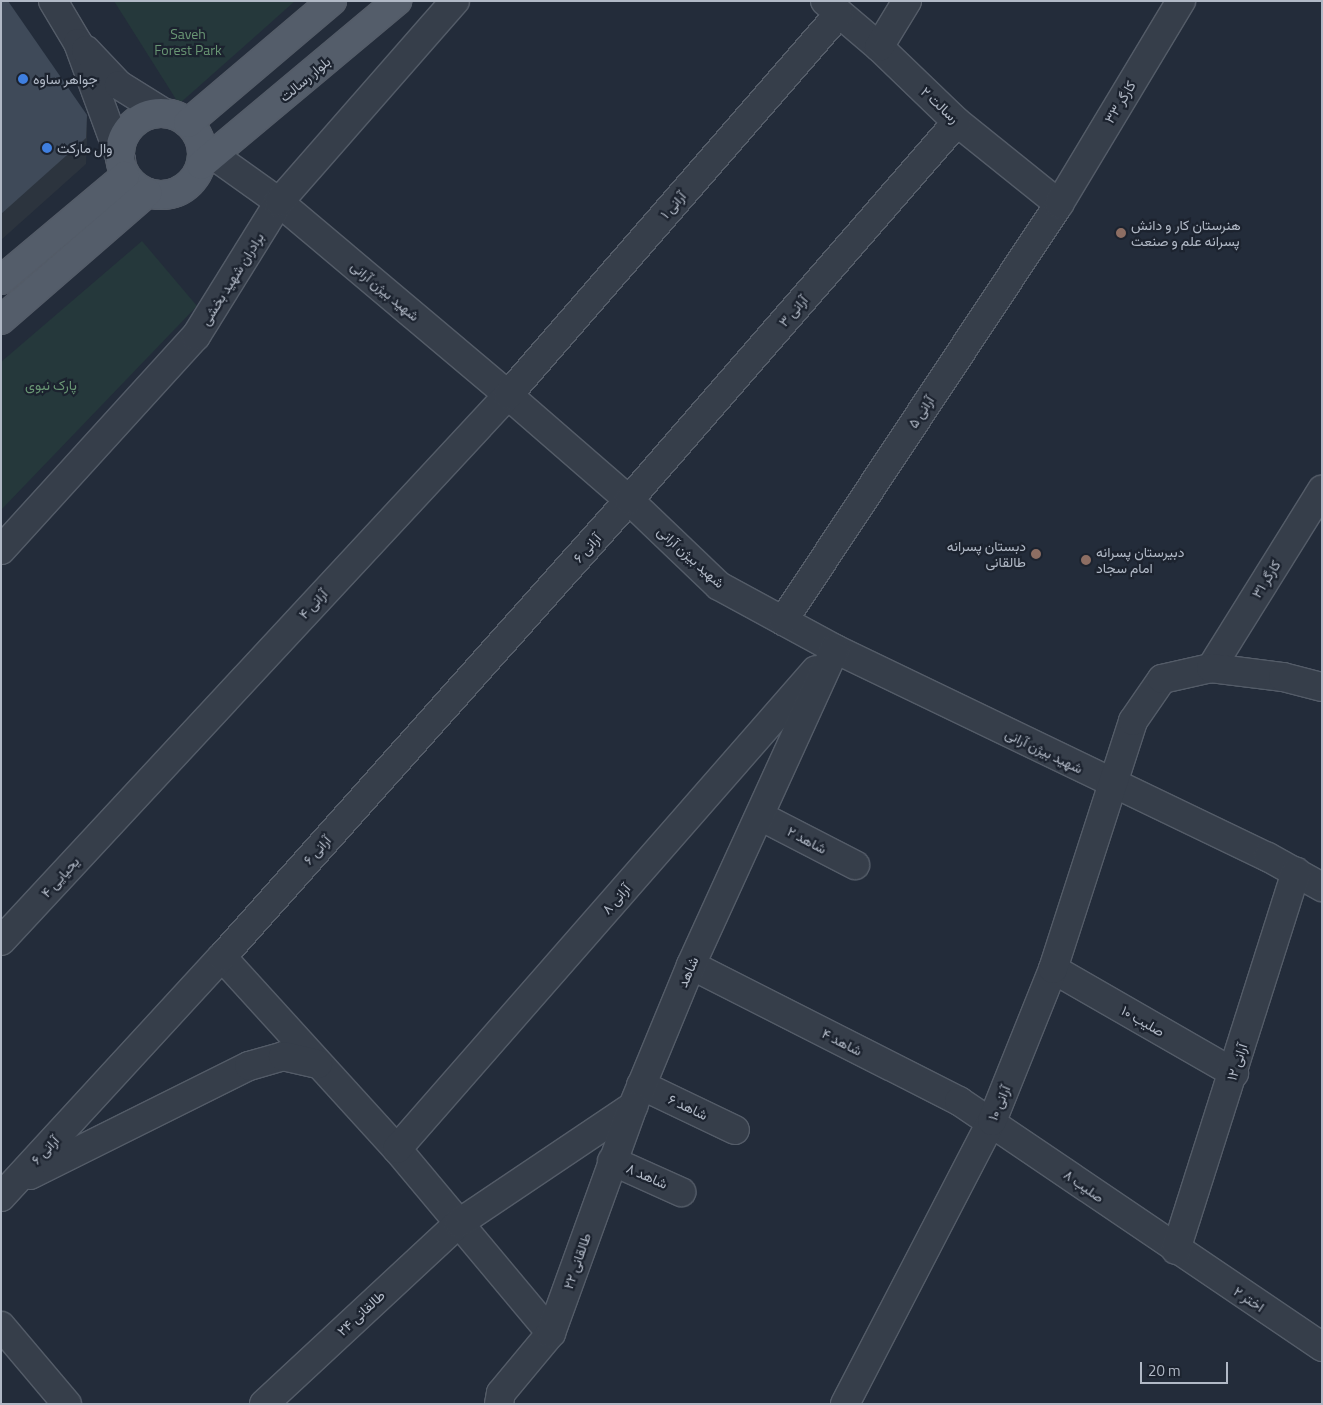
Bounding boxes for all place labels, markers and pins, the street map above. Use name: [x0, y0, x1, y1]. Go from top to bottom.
place label: جواهر ساوه: [33, 71, 98, 87]
marker: جواهر ساوه: [17, 73, 29, 85]
place label: وال مارکت: [57, 140, 112, 156]
marker: وال مارکت: [41, 142, 53, 154]
place label: هنرستان کار و دانش پسرانه علم و صنعت: [1131, 217, 1241, 250]
marker: هنرستان کار و دانش پسرانه علم و صنعت: [1115, 227, 1127, 239]
place label: دبستان پسرانه طالقانی: [947, 538, 1026, 570]
place label: دبیرستان پسرانه امام سجاد: [1096, 544, 1184, 576]
marker: دبستان پسرانه طالقانی: [1030, 548, 1042, 560]
marker: دبیرستان پسرانه امام سجاد: [1080, 554, 1092, 566]

